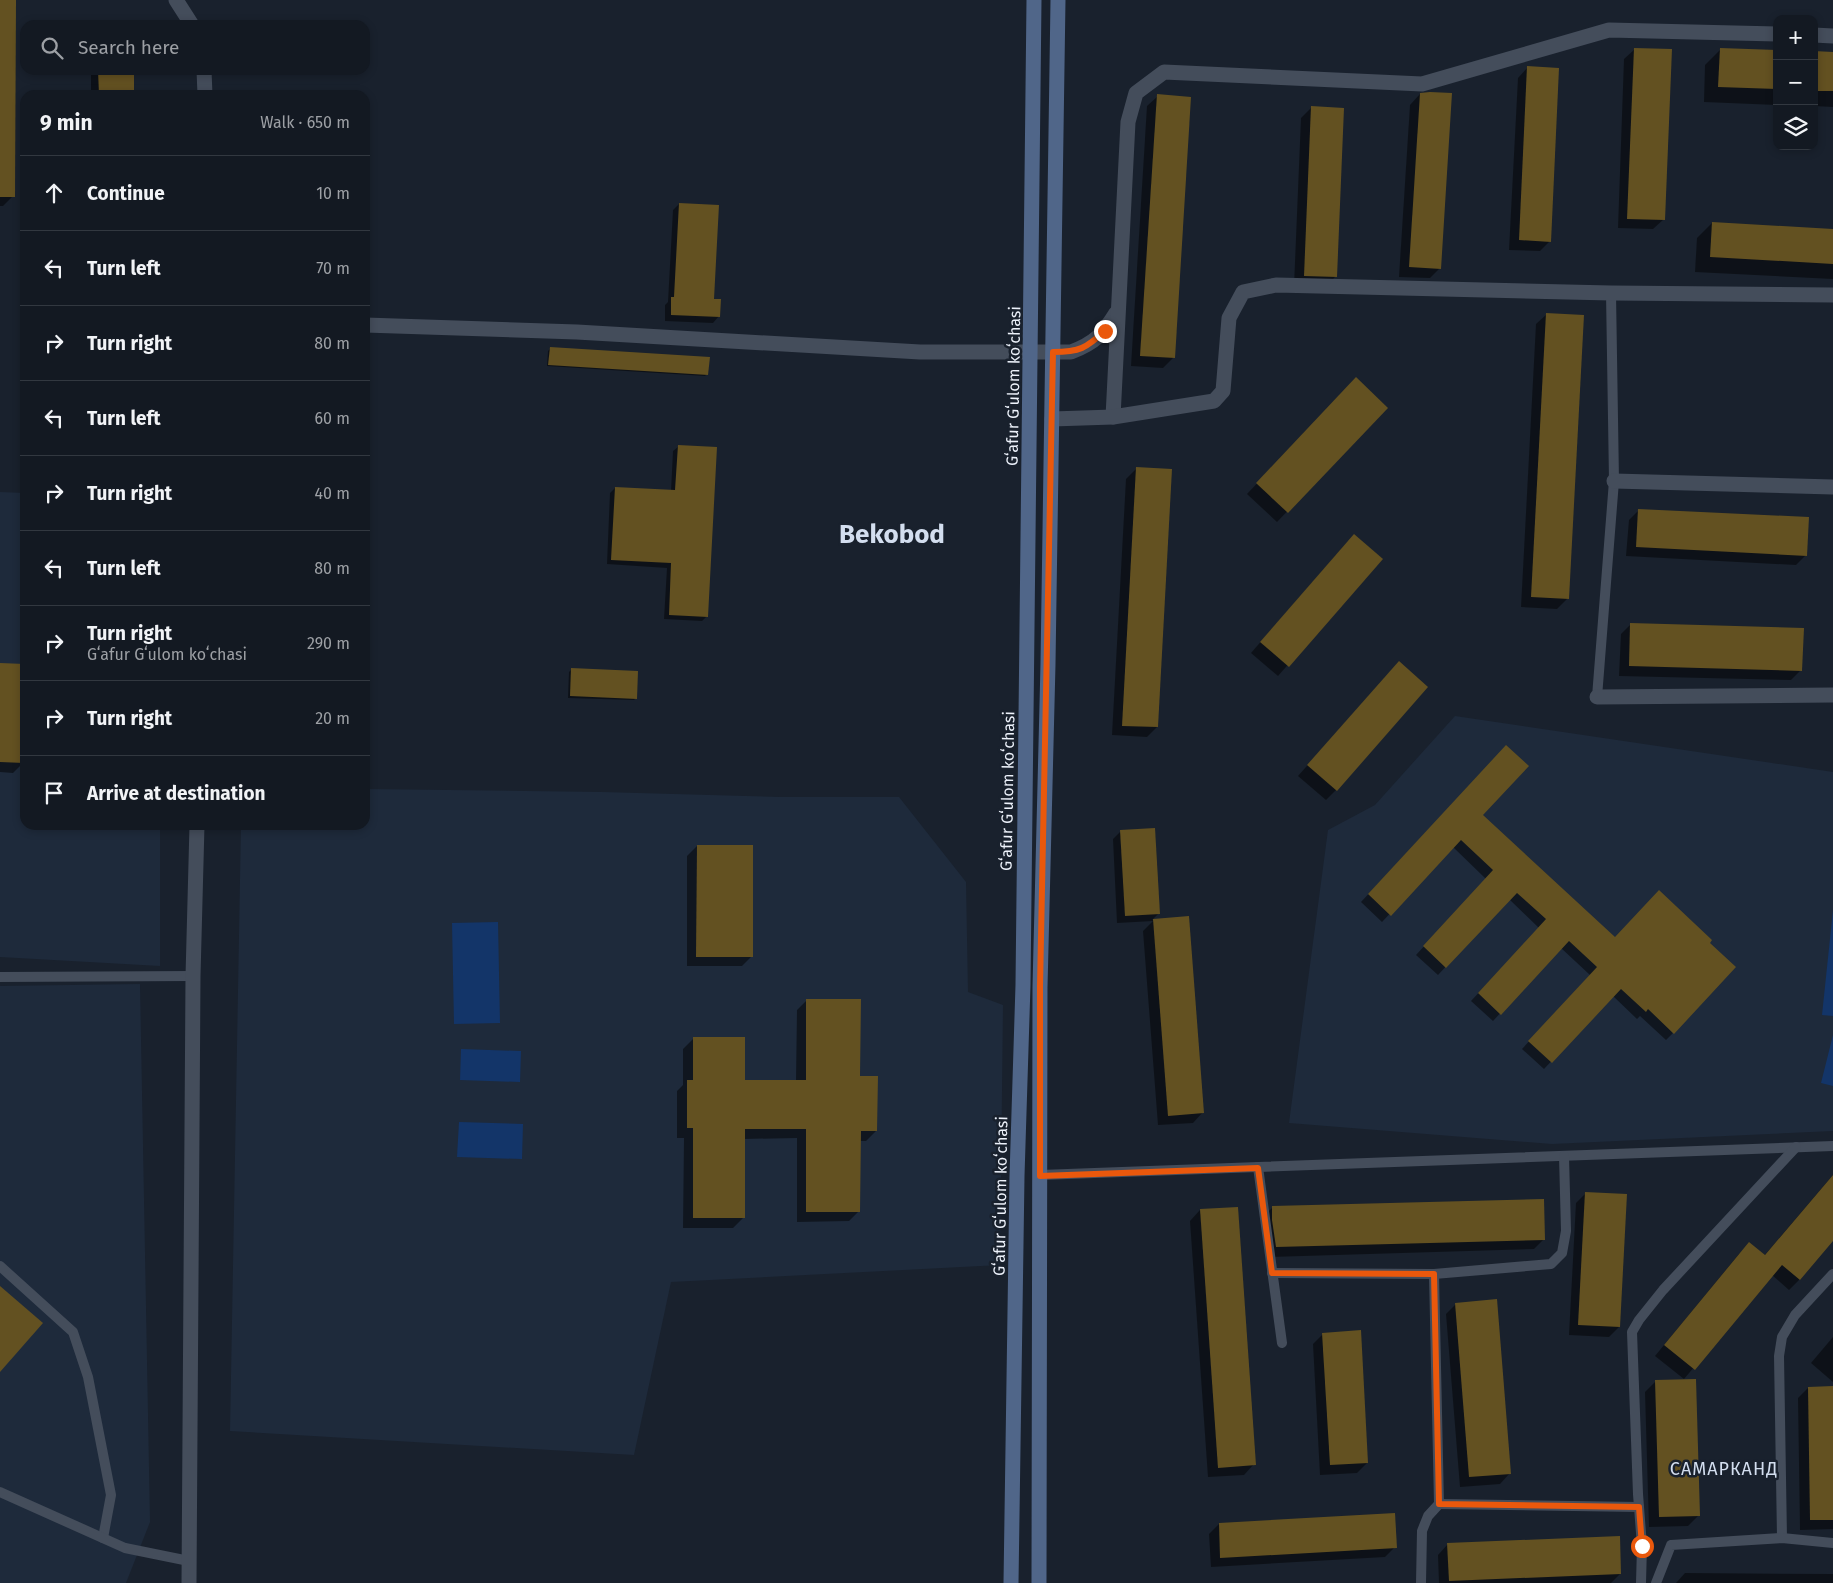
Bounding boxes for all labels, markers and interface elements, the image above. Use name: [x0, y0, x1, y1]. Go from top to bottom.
map controls: [1773, 15, 1818, 150]
button: +: [1773, 15, 1818, 60]
search box: [20, 20, 370, 75]
icon: search: [38, 34, 66, 62]
text: Search here: [78, 36, 179, 59]
button: −: [1773, 60, 1818, 105]
button: layers: [1773, 105, 1818, 150]
text: 9 min: [40, 110, 93, 136]
text: Walk · 650 m: [260, 113, 350, 132]
icon: ahead: [40, 179, 68, 207]
text: Continue: [87, 182, 165, 205]
text: 10 m: [316, 184, 350, 203]
icon: left: [40, 254, 68, 282]
text: Turn left: [87, 257, 161, 280]
text: 70 m: [316, 259, 350, 278]
street label: Gʻafur Gʻulom koʻchasi: [1003, 306, 1024, 466]
route end: [1094, 320, 1117, 343]
icon: right: [40, 329, 68, 357]
text: Turn right: [87, 332, 172, 355]
text: 80 m: [314, 334, 350, 353]
icon: left: [40, 404, 68, 432]
text: Turn left: [87, 407, 161, 430]
text: 60 m: [315, 409, 350, 428]
icon: right: [40, 479, 68, 507]
text: Turn right: [87, 482, 172, 505]
text: 40 m: [315, 484, 350, 503]
district label: Bekobod: [839, 519, 945, 550]
icon: left: [40, 554, 68, 582]
text: Turn left: [87, 557, 161, 580]
text: 80 m: [314, 559, 350, 578]
text: Turn right: [87, 622, 172, 645]
icon: right: [40, 629, 68, 657]
text: 290 m: [307, 634, 350, 653]
text: Gʻafur Gʻulom koʻchasi: [87, 645, 247, 664]
icon: right: [40, 704, 68, 732]
text: Turn right: [87, 707, 172, 730]
text: 20 m: [315, 709, 350, 728]
street label: Gʻafur Gʻulom koʻchasi: [997, 711, 1018, 871]
icon: arrive: [40, 779, 68, 807]
text: Arrive at destination: [87, 782, 266, 805]
street label: Gʻafur Gʻulom koʻchasi: [990, 1116, 1011, 1276]
district label: САМАРКАНД: [1670, 1458, 1778, 1480]
route start: [1631, 1535, 1654, 1558]

